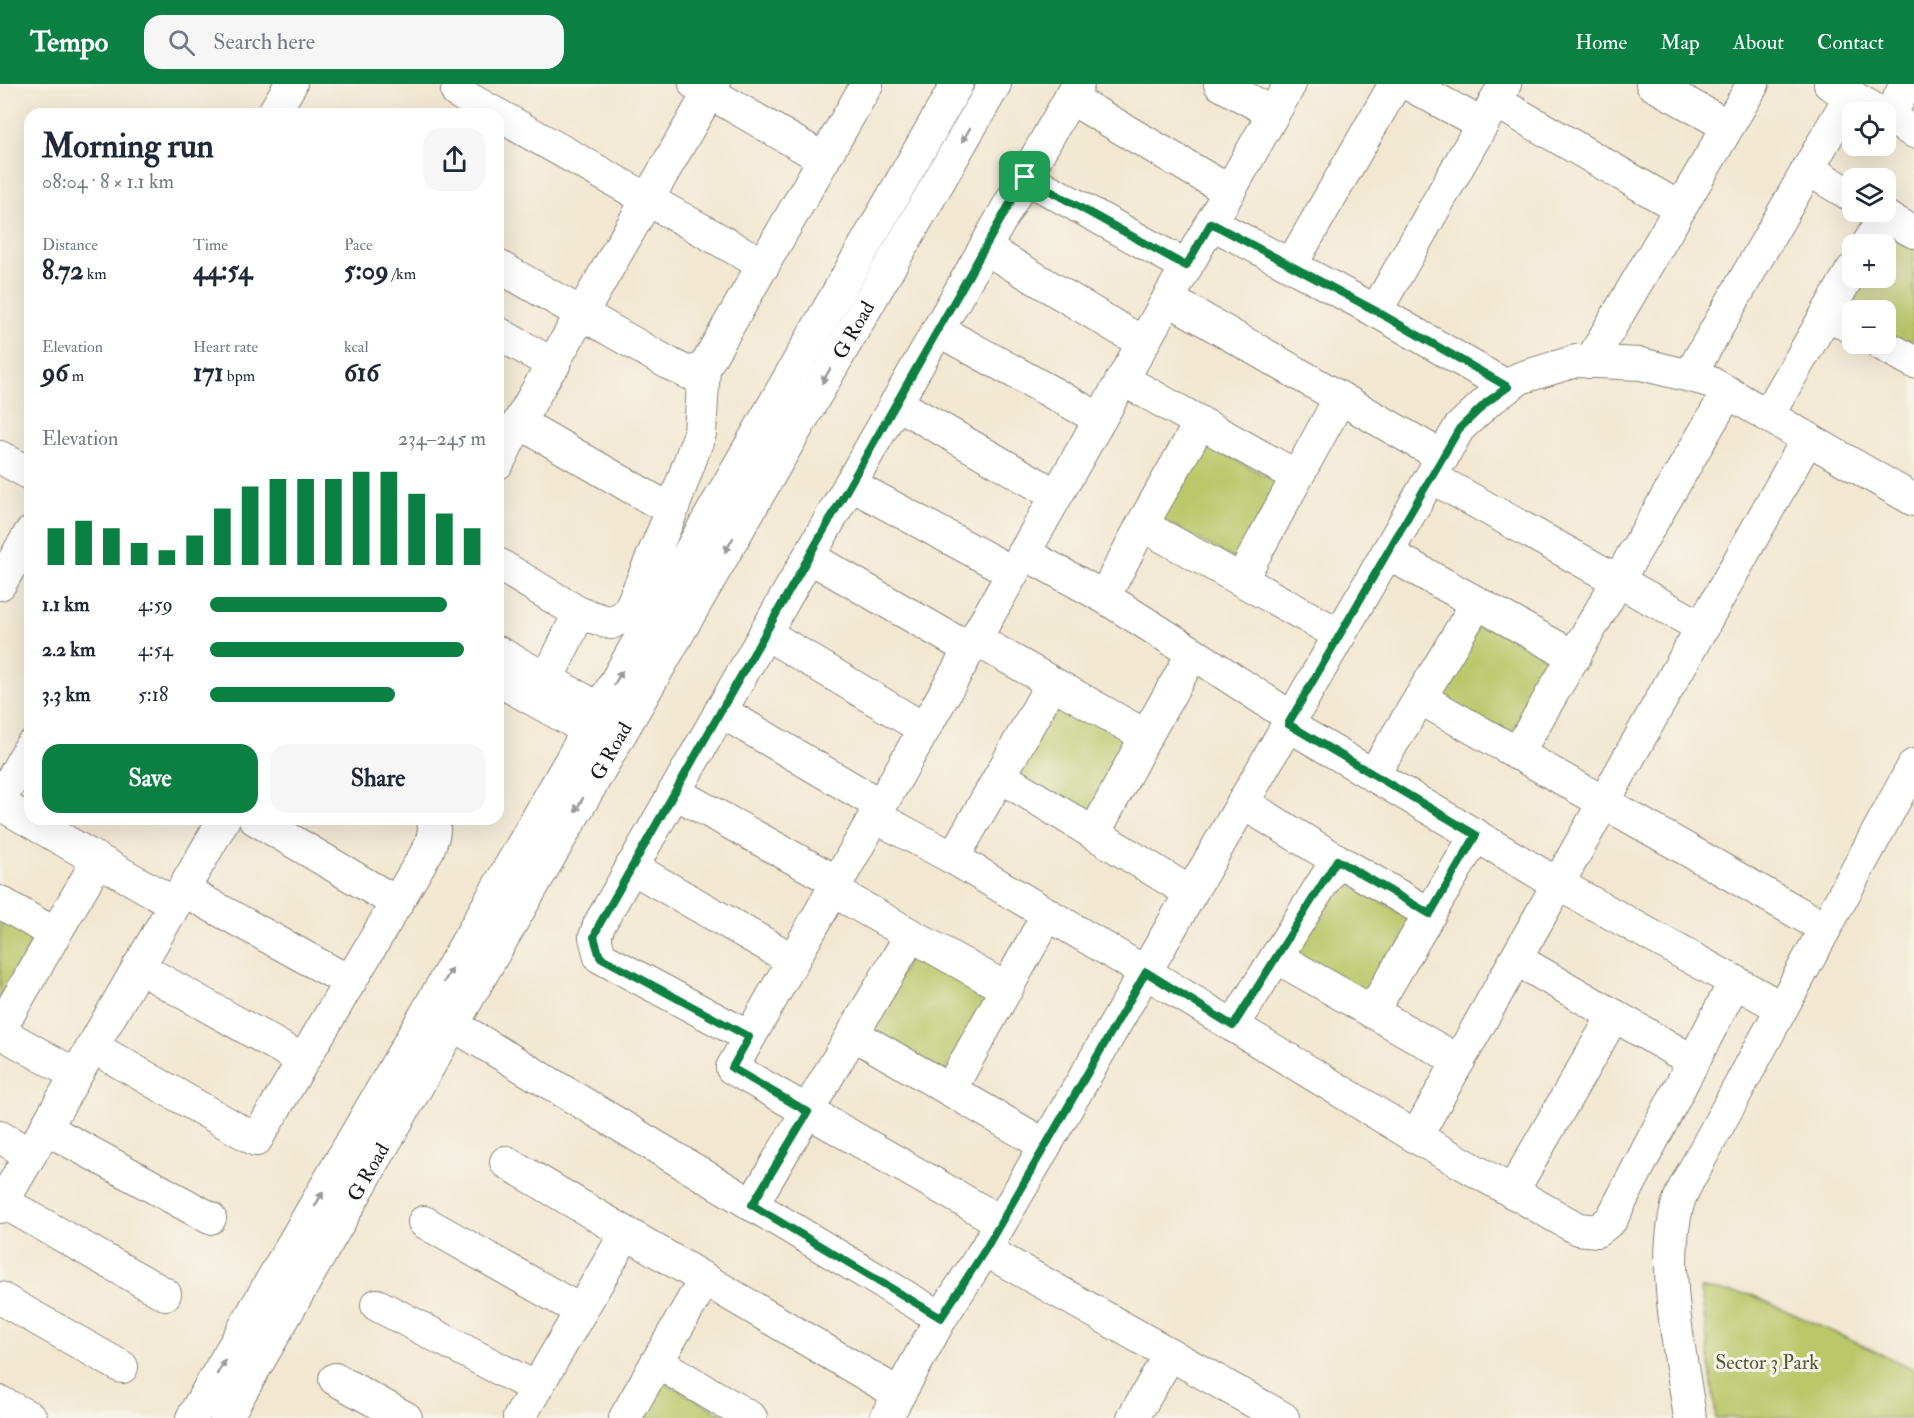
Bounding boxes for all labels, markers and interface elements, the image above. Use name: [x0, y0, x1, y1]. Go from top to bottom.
search box: [144, 15, 564, 69]
text: Tempo: [30, 25, 108, 60]
icon: search: [165, 26, 198, 59]
text: Search here: [213, 28, 315, 56]
text: Home: [1575, 29, 1627, 56]
text: Map: [1660, 29, 1700, 56]
text: About: [1733, 29, 1784, 56]
text: Contact: [1817, 29, 1884, 56]
map controls: [1842, 102, 1896, 354]
button: locate: [1842, 102, 1896, 156]
text: Morning run: [42, 126, 214, 167]
one-way arrow: [960, 127, 971, 143]
button: share: [423, 128, 486, 191]
pin: [999, 151, 1050, 202]
icon: arrive: [1008, 160, 1041, 193]
button: layers: [1842, 168, 1896, 222]
text: 08:04 · 8 × 1.1 km: [42, 169, 174, 194]
button: +: [1842, 234, 1896, 288]
text: Distance: [42, 235, 98, 255]
text: Time: [193, 235, 228, 255]
text: Pace: [344, 235, 373, 255]
text: 8.72: [42, 255, 83, 287]
text: 44:54: [193, 255, 252, 287]
text: 5:09: [344, 255, 389, 287]
text: km: [83, 264, 107, 284]
text: /km: [389, 264, 416, 284]
street label: G Road: [827, 296, 880, 364]
button: −: [1842, 300, 1896, 354]
text: Elevation: [42, 337, 103, 357]
text: Heart rate: [193, 337, 258, 357]
text: kcal: [344, 337, 369, 357]
text: 96: [42, 357, 68, 389]
text: 171: [193, 357, 224, 389]
text: 616: [344, 357, 379, 389]
text: m: [68, 366, 84, 386]
text: bpm: [224, 366, 255, 386]
one-way arrow: [822, 368, 832, 385]
text: Elevation: [42, 426, 118, 451]
text: 234–245 m: [398, 426, 486, 451]
one-way arrow: [724, 537, 734, 554]
text: 1.1 km: [42, 592, 89, 617]
text: 4:59: [138, 592, 173, 617]
text: 2.2 km: [42, 637, 95, 662]
text: 4:54: [138, 637, 173, 662]
one-way arrow: [612, 670, 623, 686]
text: 3.3 km: [42, 682, 90, 707]
text: 5:18: [138, 682, 168, 707]
street label: G Road: [584, 718, 638, 785]
button: Save: [42, 744, 258, 813]
button: Share: [270, 744, 486, 813]
one-way arrow: [574, 797, 585, 813]
one-way arrow: [443, 966, 453, 983]
street label: G Road: [342, 1139, 395, 1206]
one-way arrow: [314, 1190, 324, 1207]
park label: Sector 3 Park: [1715, 1350, 1819, 1375]
one-way arrow: [216, 1359, 227, 1375]

